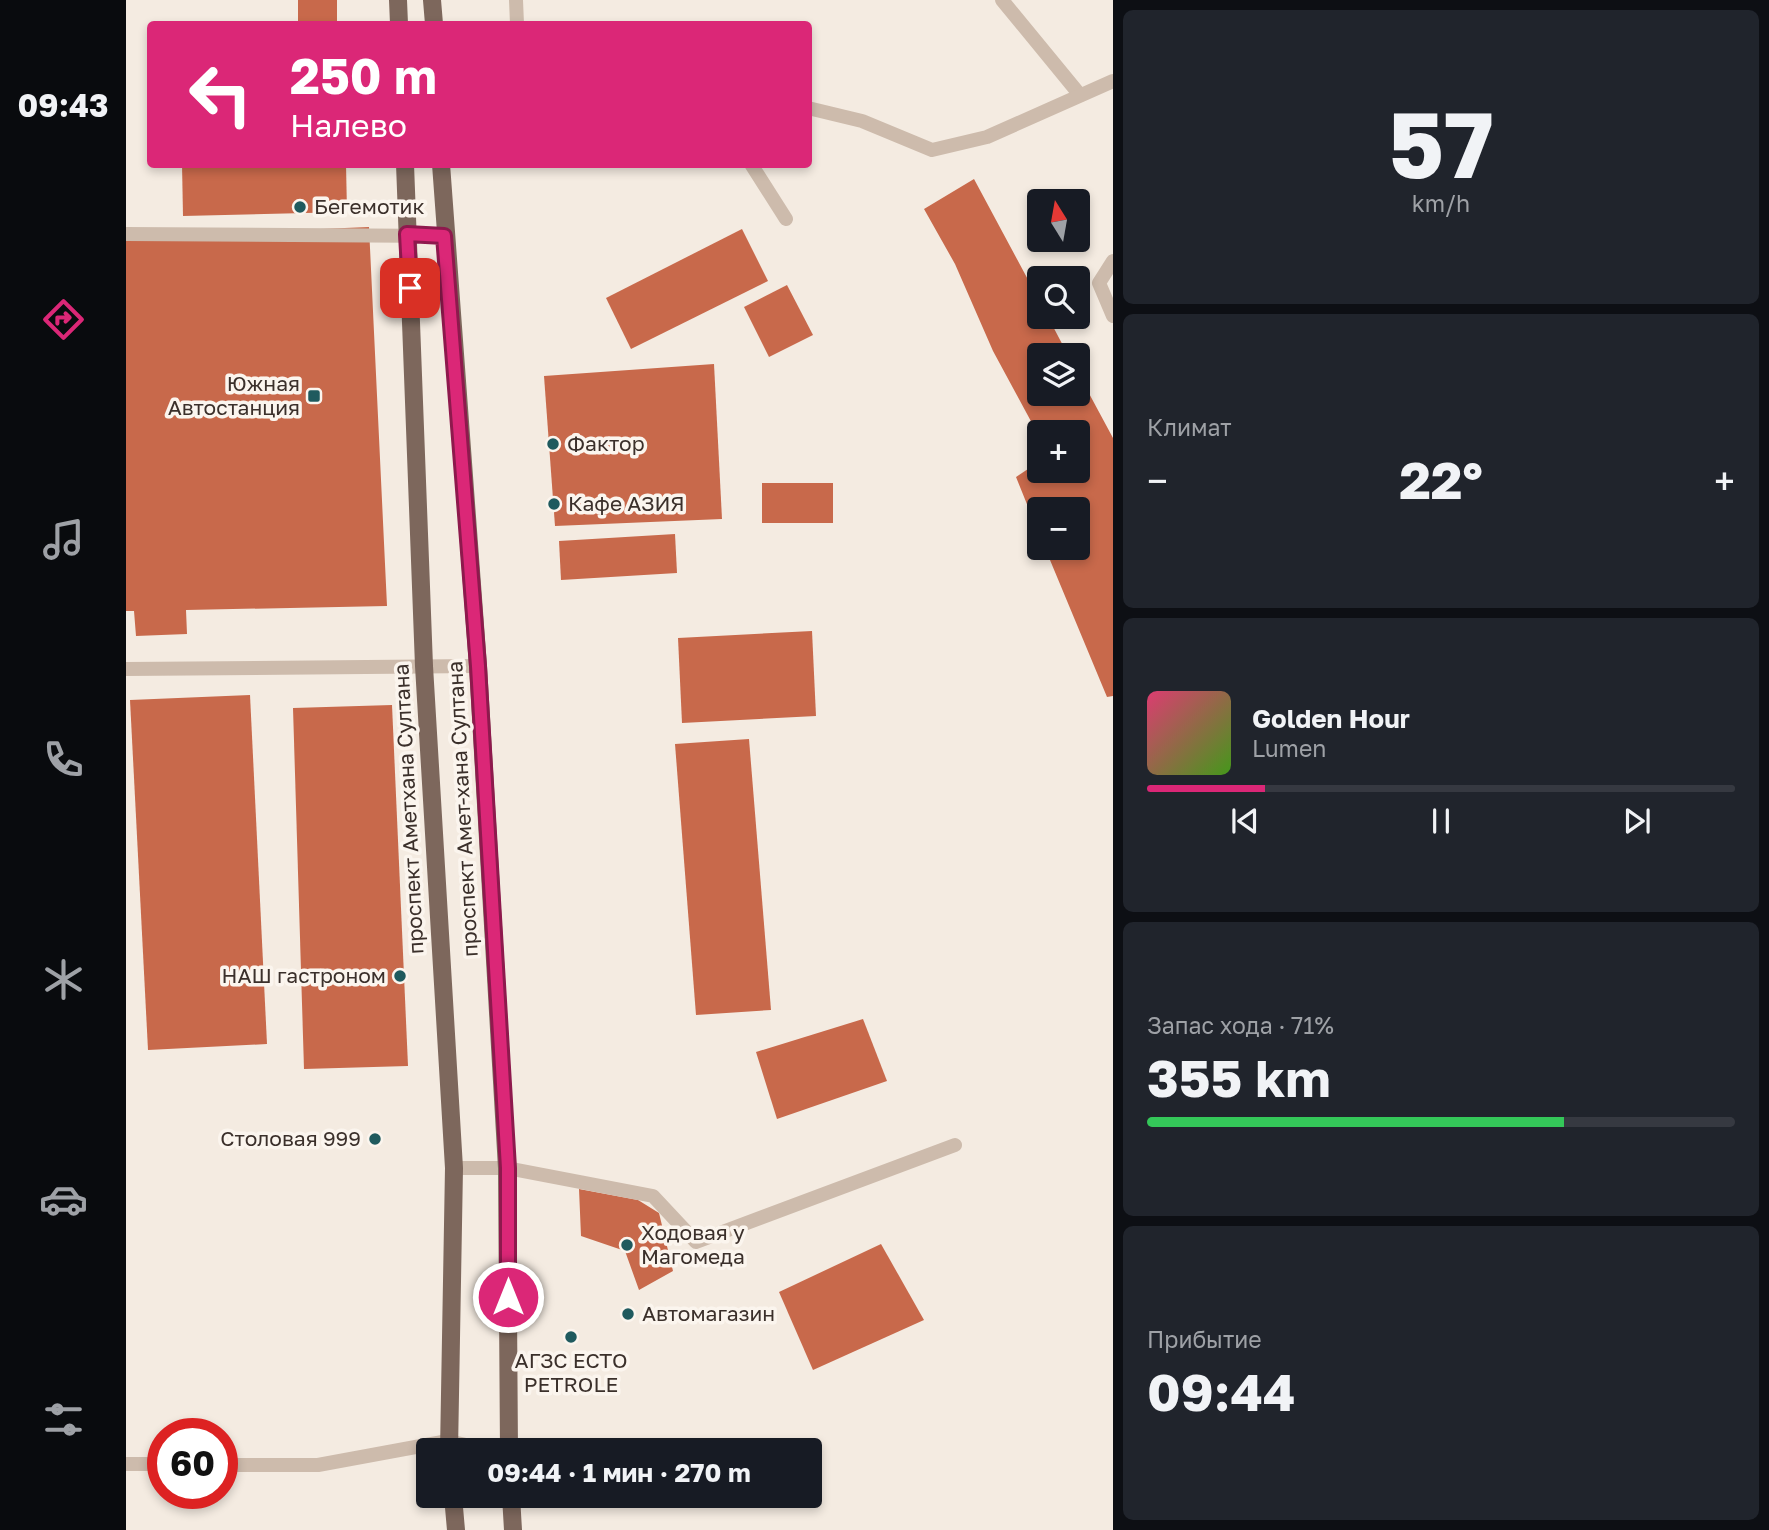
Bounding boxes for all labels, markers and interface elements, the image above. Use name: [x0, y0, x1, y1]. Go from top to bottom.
text: 250 m: [290, 46, 437, 105]
icon: left: [175, 49, 266, 140]
text: 09:43: [18, 86, 108, 124]
text: 57: [1388, 89, 1494, 198]
text: Налево: [290, 106, 407, 144]
north arrow: [1027, 189, 1090, 252]
map controls: [1027, 189, 1090, 560]
text: km/h: [1412, 189, 1470, 217]
place label: Бегемотик: [314, 193, 424, 219]
marker: Бегемотик: [292, 199, 308, 215]
pin: [380, 258, 440, 318]
button: search: [1027, 266, 1090, 329]
icon: arrive: [391, 269, 429, 307]
icon: directions: [39, 295, 88, 344]
button: layers: [1027, 343, 1090, 406]
place label: Южная Автостанция: [168, 370, 300, 420]
marker: Южная Автостанция: [306, 388, 322, 404]
text: Климат: [1147, 413, 1232, 441]
button: +: [1027, 420, 1090, 483]
place label: Фактор: [567, 430, 645, 456]
marker: Фактор: [545, 436, 561, 452]
text: 22°: [1399, 448, 1483, 510]
text: −: [1147, 458, 1168, 503]
text: +: [1714, 458, 1735, 503]
place label: Кафе АЗИЯ: [568, 490, 685, 516]
marker: Кафе АЗИЯ: [546, 496, 562, 512]
button: −: [1027, 497, 1090, 560]
icon: music: [39, 515, 88, 564]
street label: проспект Амет-хана Султана: [441, 660, 483, 958]
street label: проспект Аметхана Султана: [387, 663, 429, 955]
text: Golden Hour: [1252, 703, 1410, 734]
text: Lumen: [1252, 734, 1326, 762]
icon: phone: [39, 735, 88, 784]
icon: previous: [1226, 802, 1264, 840]
icon: pause: [1422, 802, 1460, 840]
icon: next: [1618, 802, 1656, 840]
icon: climate: [39, 955, 88, 1004]
place label: НАШ гастроном: [221, 962, 386, 988]
marker: НАШ гастроном: [392, 968, 408, 984]
text: Запас хода · 71%: [1147, 1011, 1334, 1039]
text: 355 km: [1147, 1046, 1331, 1108]
place label: Столовая 999: [220, 1125, 361, 1151]
marker: Столовая 999: [367, 1131, 383, 1147]
icon: car: [39, 1175, 88, 1224]
place label: Ходовая у Магомеда: [641, 1219, 745, 1269]
marker: Ходовая у Магомеда: [619, 1237, 635, 1253]
position arrow: [471, 1260, 545, 1334]
place label: Автомагазин: [642, 1300, 775, 1326]
marker: Автомагазин: [620, 1306, 636, 1322]
text: Прибытие: [1147, 1325, 1262, 1353]
marker: АГЗС ECTO PETROLE: [563, 1329, 579, 1345]
place label: АГЗС ECTO PETROLE: [515, 1347, 627, 1397]
text: 09:44: [1147, 1360, 1295, 1422]
icon: filters: [39, 1395, 88, 1444]
speed limit sign: 60: [147, 1418, 238, 1509]
text: 09:44 · 1 мин · 270 m: [487, 1457, 751, 1488]

